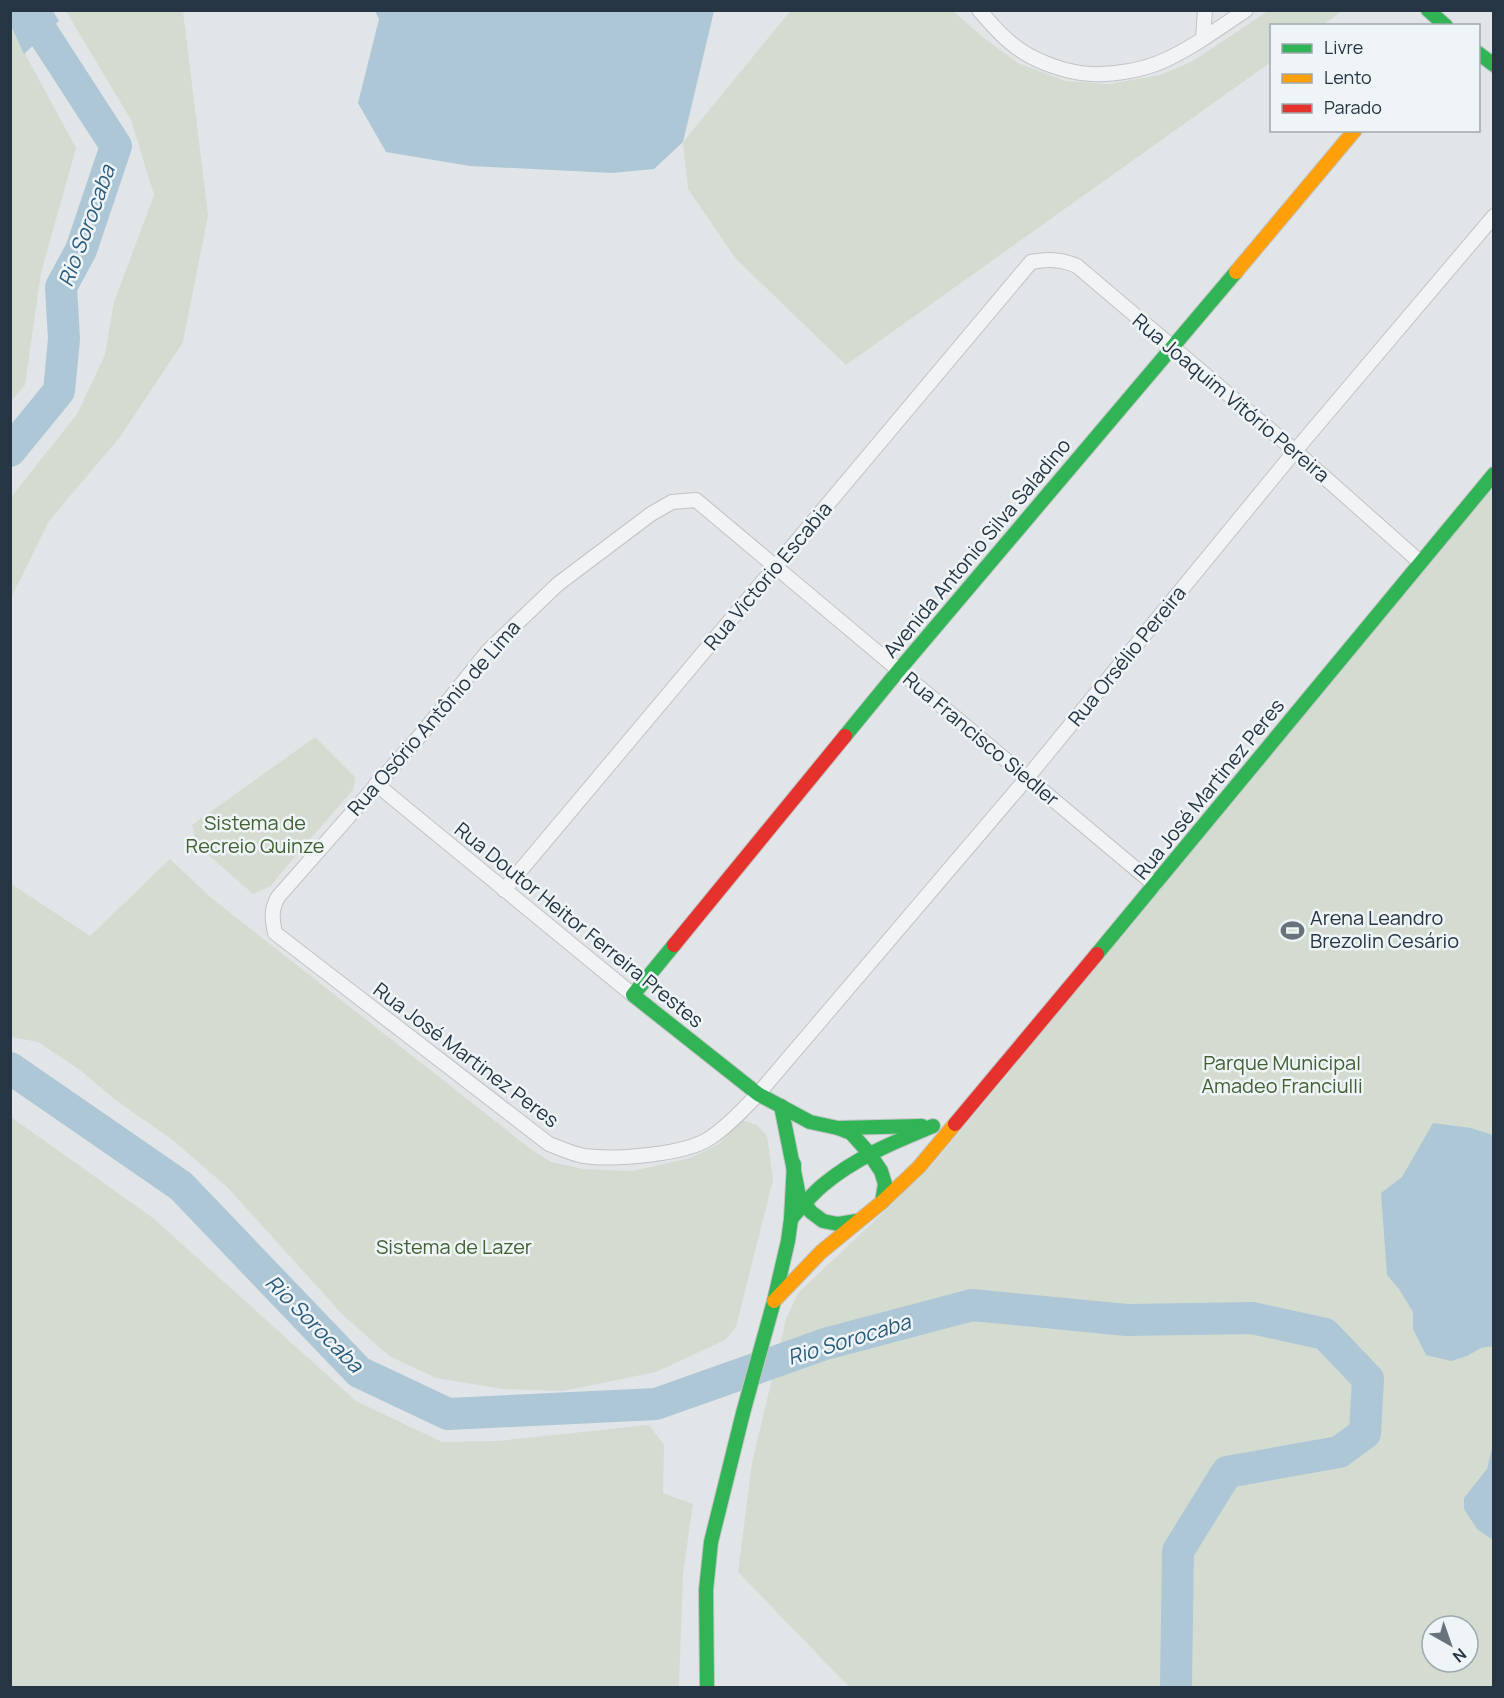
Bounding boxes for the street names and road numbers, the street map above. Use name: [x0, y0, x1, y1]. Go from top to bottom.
street label: Rua Joaquim Vitório Pereira: [1127, 307, 1336, 488]
street label: Avenida Antonio Silva Saladino: [877, 432, 1077, 663]
street label: Rua Victorio Escabia: [698, 496, 838, 656]
street label: Rua Orsélio Pereira: [1062, 580, 1192, 731]
street label: Rua Osório Antônio de Lima: [341, 614, 526, 821]
street label: Rua Francisco Siedler: [898, 665, 1065, 812]
street label: Rua José Martinez Peres: [1127, 693, 1290, 885]
street label: Rua Doutor Heitor Ferreira Prestes: [449, 816, 709, 1034]
street label: Rua José Martinez Peres: [368, 976, 565, 1133]

